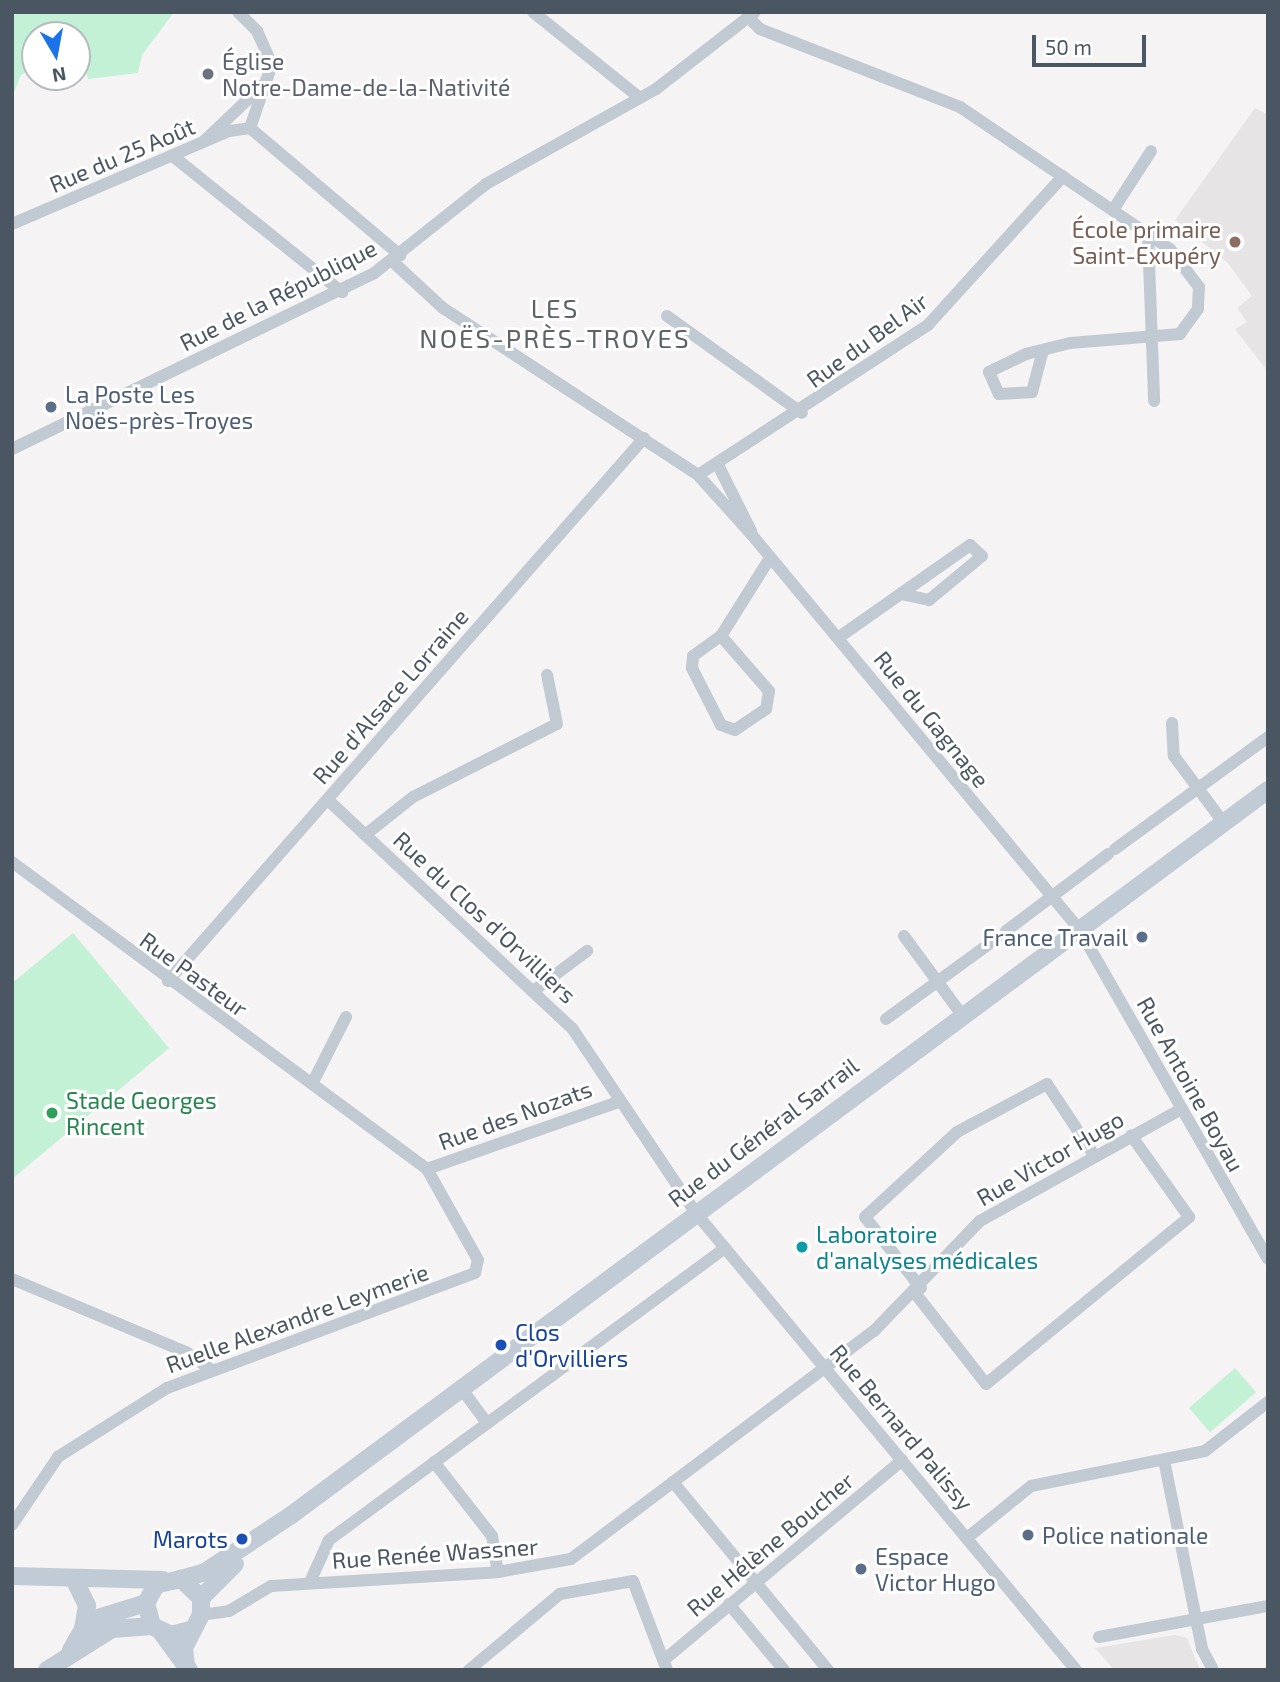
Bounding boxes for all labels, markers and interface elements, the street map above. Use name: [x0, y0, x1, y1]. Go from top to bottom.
north arrow: [21, 21, 91, 91]
scale bar: [1035, 21, 1149, 65]
text: 50 m: [1045, 34, 1092, 59]
place label: Église Notre-Dame-de-la-Nativité: [222, 47, 510, 101]
text: N: [51, 63, 68, 88]
marker: Église Notre-Dame-de-la-Nativité: [200, 66, 216, 82]
street label: Rue du 25 Août: [45, 112, 199, 198]
place label: École primaire Saint-Exupéry: [1072, 215, 1221, 269]
street label: Rue de la République: [175, 233, 381, 357]
marker: École primaire Saint-Exupéry: [1227, 234, 1243, 250]
street label: Rue du Bel Air: [801, 287, 933, 393]
district label: LES NOËS-PRÈS-TROYES: [421, 292, 689, 354]
place label: La Poste Les Noës-près-Troyes: [65, 380, 253, 434]
marker: La Poste Les Noës-près-Troyes: [43, 399, 59, 415]
street label: Rue d'Alsace Lorraine: [306, 603, 474, 789]
street label: Rue du Gagnage: [869, 645, 995, 793]
street label: Rue du Clos d'Orvilliers: [388, 825, 582, 1009]
place label: France Travail: [982, 923, 1128, 951]
street label: Rue Pasteur: [135, 926, 253, 1022]
marker: France Travail: [1134, 929, 1150, 945]
street label: Rue Antoine Boyau: [1131, 992, 1251, 1176]
street label: Rue du Général Sarrail: [662, 1051, 864, 1213]
street label: Rue des Nozats: [435, 1074, 595, 1156]
place label: Stade Georges Rincent: [66, 1086, 217, 1140]
street label: Rue Victor Hugo: [971, 1104, 1129, 1212]
marker: Stade Georges Rincent: [44, 1105, 60, 1121]
place label: Laboratoire d'analyses médicales: [816, 1220, 1038, 1274]
marker: Laboratoire d'analyses médicales: [794, 1239, 810, 1255]
street label: Ruelle Alexandre Leymerie: [162, 1257, 432, 1379]
place label: Clos d'Orvilliers: [515, 1318, 628, 1372]
marker: Clos d'Orvilliers: [493, 1337, 509, 1353]
street label: Rue Bernard Palissy: [825, 1338, 979, 1516]
street label: Rue Hélène Boucher: [681, 1466, 859, 1622]
place label: Police nationale: [1042, 1521, 1208, 1549]
place label: Marots: [153, 1525, 228, 1553]
marker: Police nationale: [1020, 1527, 1036, 1543]
marker: Marots: [234, 1531, 250, 1547]
street label: Rue Renée Wassner: [331, 1532, 539, 1574]
place label: Espace Victor Hugo: [875, 1542, 996, 1596]
marker: Espace Victor Hugo: [853, 1561, 869, 1577]

